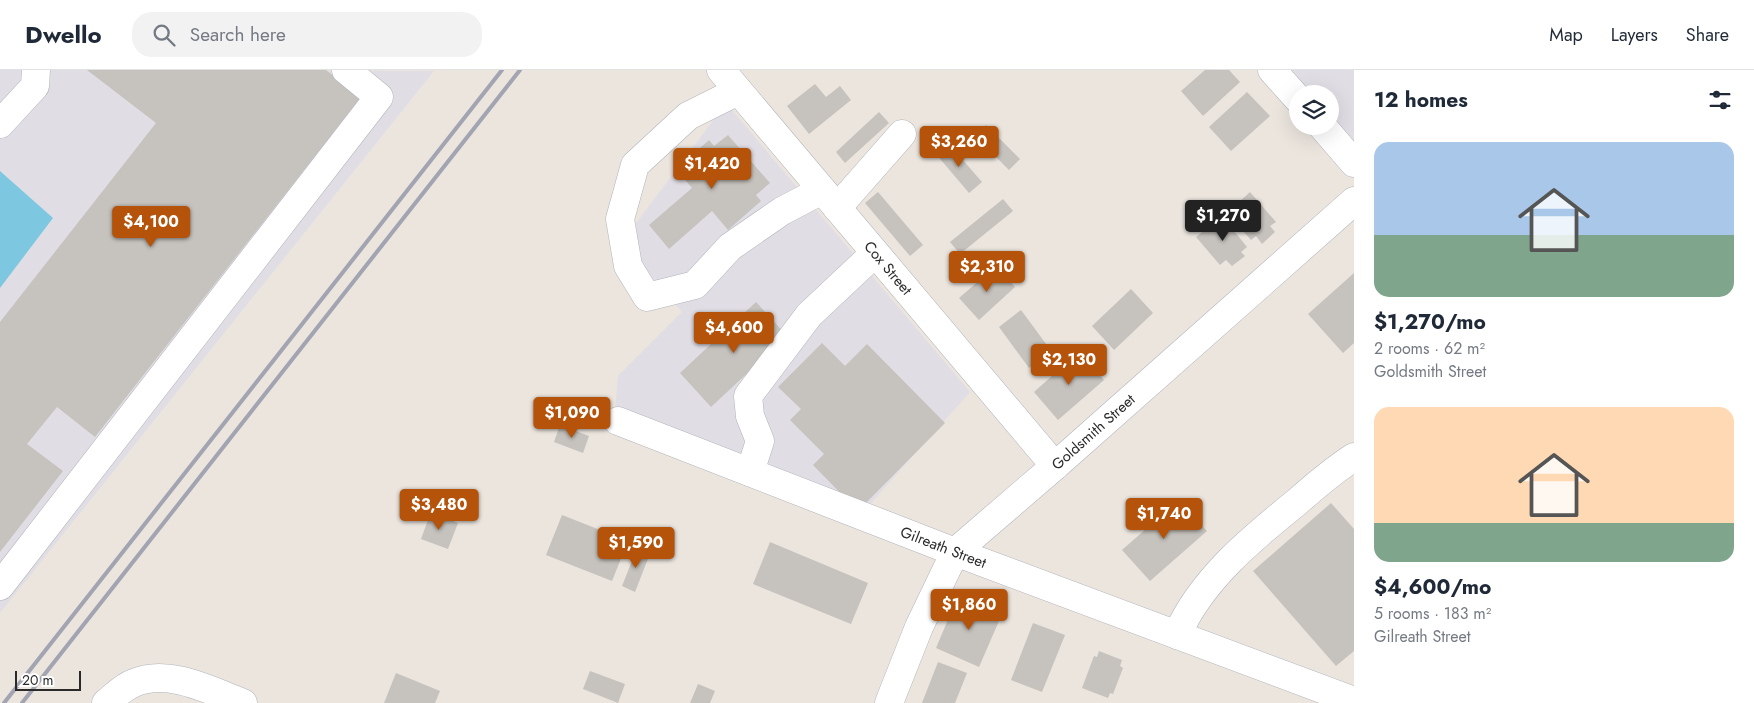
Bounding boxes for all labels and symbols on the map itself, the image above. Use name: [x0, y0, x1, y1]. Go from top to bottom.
pin: $3,260: [918, 126, 1000, 168]
pin: $1,420: [671, 148, 753, 190]
pin: $1,270: [1182, 200, 1264, 242]
pin: $4,100: [110, 206, 192, 248]
street label: Cox Street: [859, 236, 918, 300]
pin: $2,310: [946, 250, 1028, 293]
pin: $4,600: [693, 312, 775, 354]
pin: $2,130: [1028, 344, 1110, 386]
street label: Goldsmith Street: [1047, 389, 1140, 475]
pin: $1,090: [531, 396, 613, 439]
pin: $3,480: [398, 488, 480, 531]
pin: $1,740: [1123, 498, 1205, 540]
street label: Gilreath Street: [897, 521, 990, 574]
pin: $1,590: [595, 526, 677, 569]
pin: $1,860: [928, 588, 1010, 631]
scale bar: [15, 668, 81, 691]

